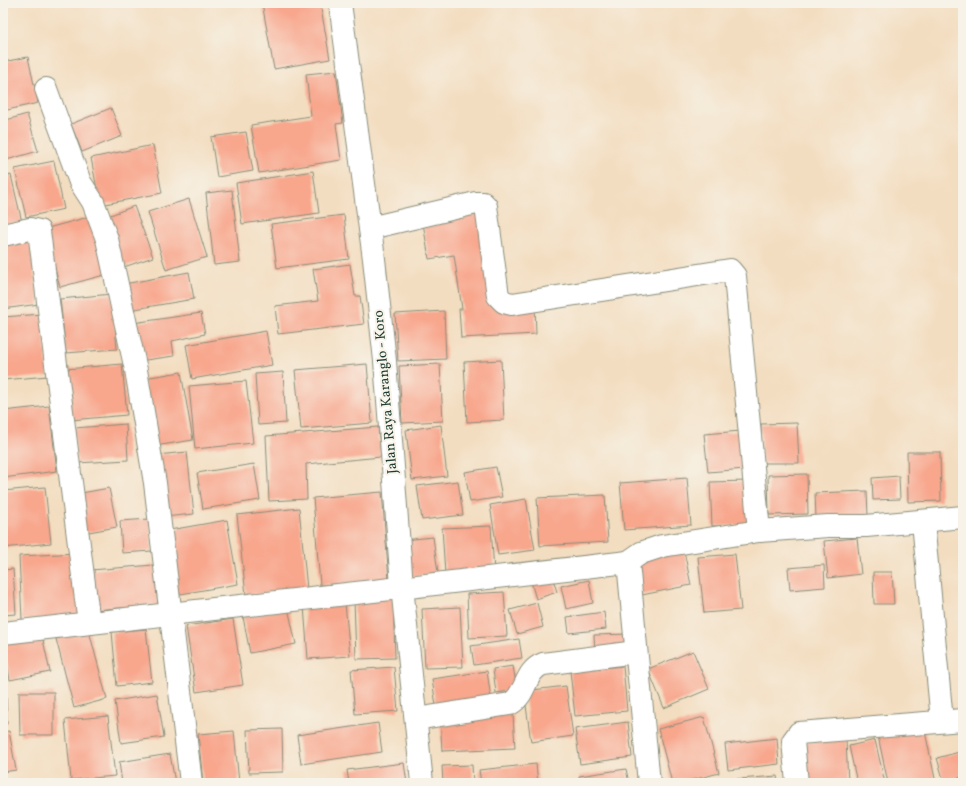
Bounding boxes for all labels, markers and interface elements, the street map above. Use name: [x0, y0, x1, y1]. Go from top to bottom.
street label: Jalan Raya Karanglo - Koro: [369, 309, 403, 475]

